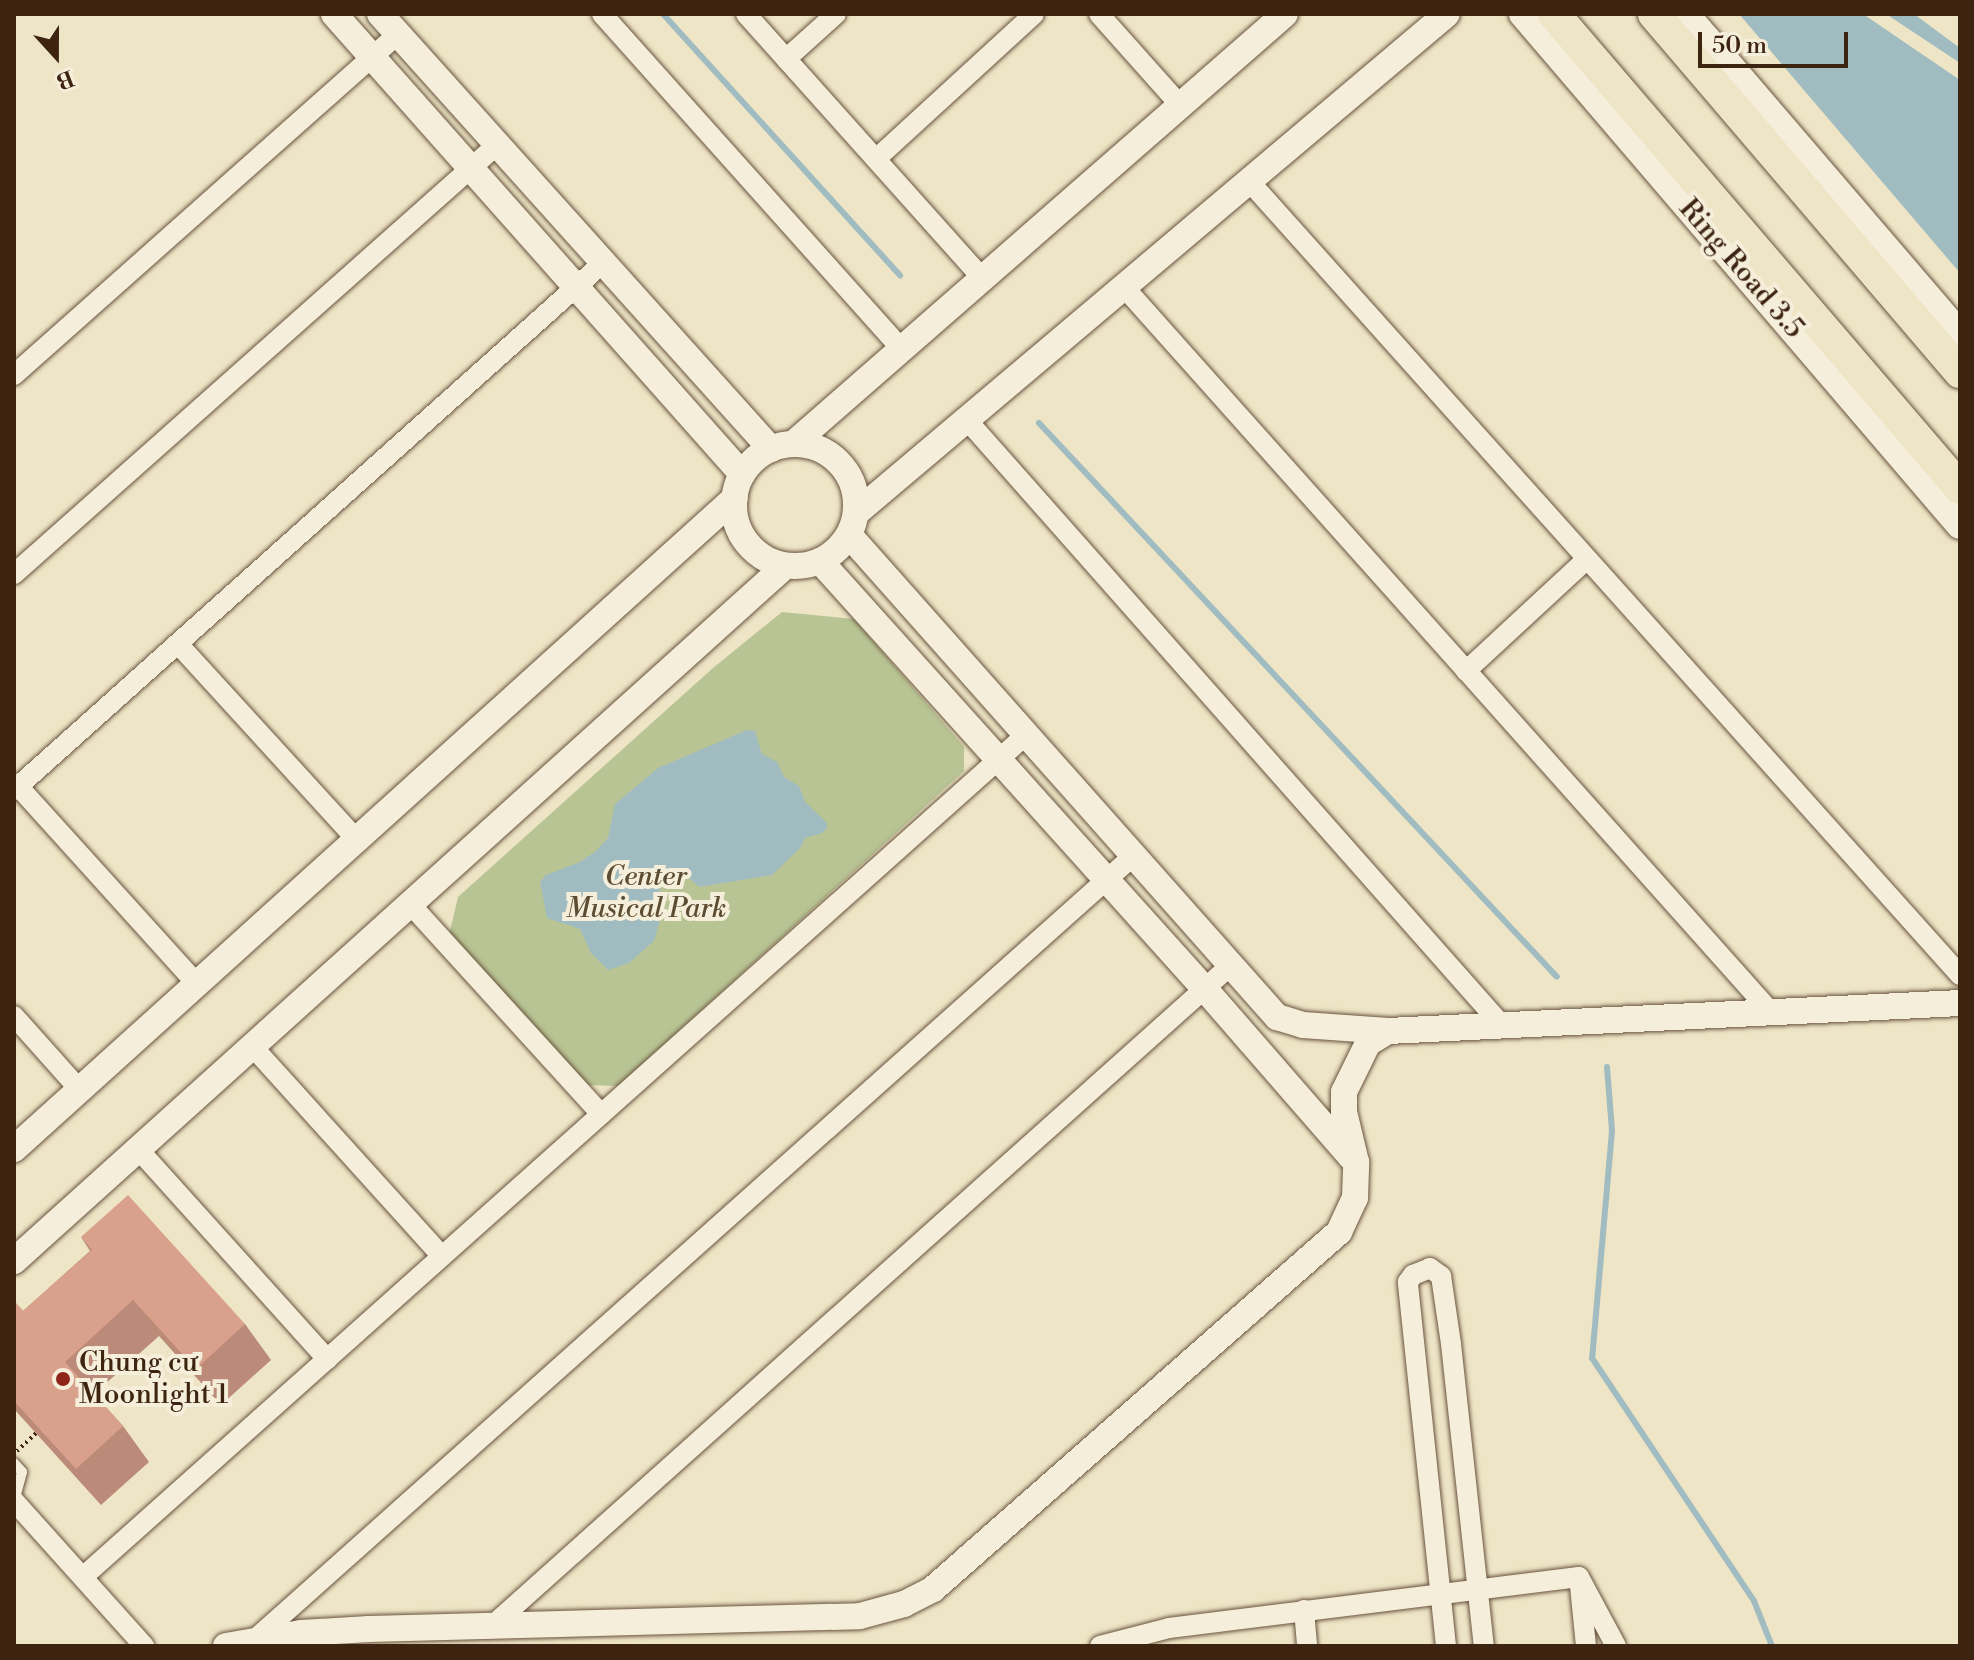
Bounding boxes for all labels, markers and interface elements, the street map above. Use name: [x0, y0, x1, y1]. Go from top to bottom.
north arrow: [16, 16, 96, 96]
scale bar: [1702, 16, 1852, 66]
text: 50 m: [1712, 31, 1767, 61]
text: B: [52, 63, 77, 94]
street label: Ring Road 3.5: [1671, 193, 1811, 345]
park label: Center Musical Park: [566, 860, 726, 926]
place label: Chung cư Moonlight 1: [79, 1346, 228, 1412]
marker: Chung cư Moonlight 1: [54, 1370, 72, 1388]

